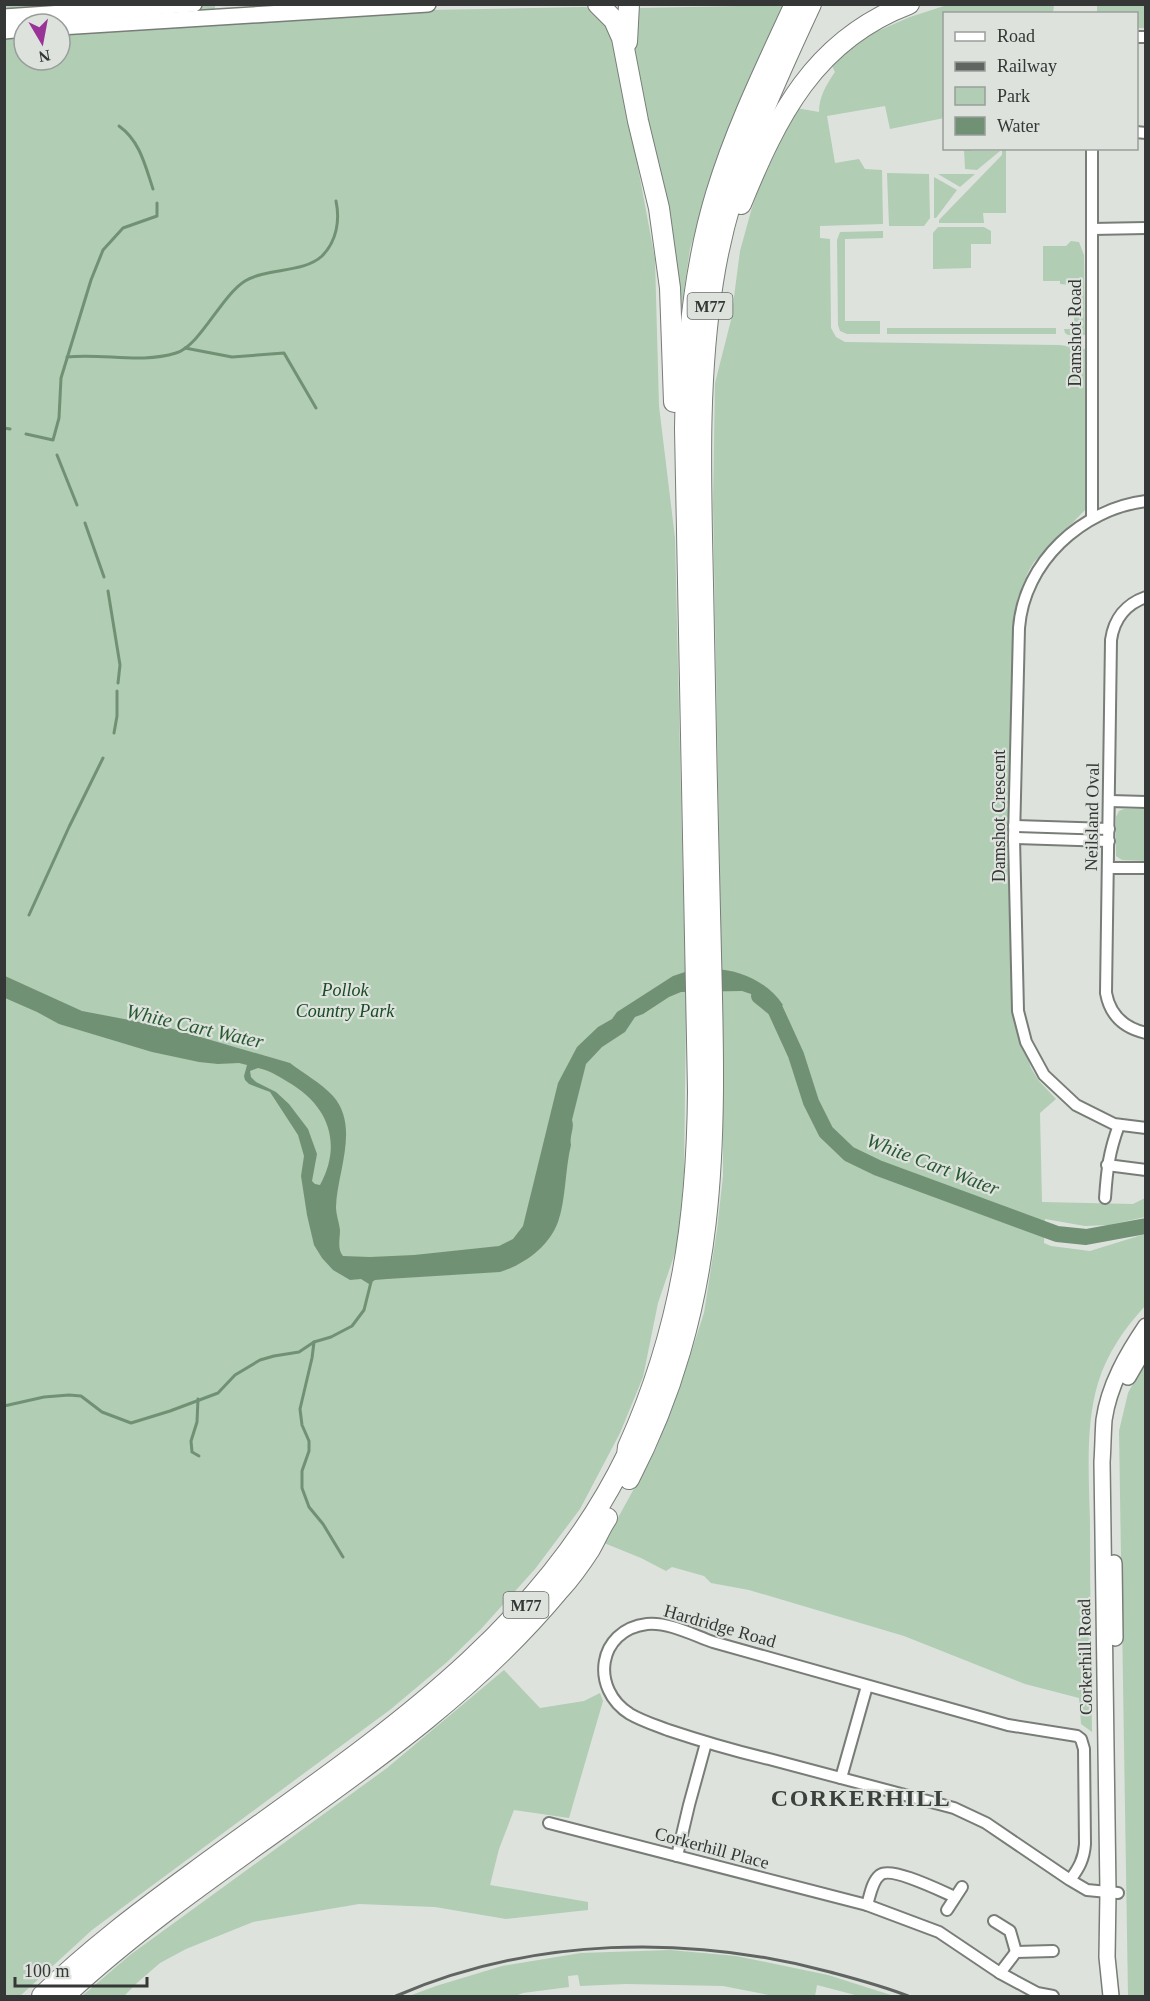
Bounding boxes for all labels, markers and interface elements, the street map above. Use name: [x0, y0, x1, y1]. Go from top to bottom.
north arrow: [12, 12, 72, 72]
legend: [943, 12, 1138, 150]
text: Road: [997, 26, 1035, 46]
text: N: [37, 47, 52, 66]
text: Railway: [997, 56, 1057, 76]
text: Park: [997, 86, 1030, 106]
text: Water: [997, 116, 1040, 136]
street label: Damshot Road: [1065, 279, 1085, 387]
road number: M77: [688, 293, 732, 319]
street label: Damshot Crescent: [989, 750, 1009, 882]
street label: Neilsland Oval: [1081, 763, 1103, 871]
park label: Pollok Country Park: [296, 980, 395, 1021]
water label: White Cart Water: [124, 999, 266, 1053]
water label: White Cart Water: [864, 1129, 1003, 1199]
road number: M77: [504, 1592, 548, 1618]
street label: Corkerhill Road: [1074, 1599, 1096, 1715]
street label: Hardridge Road: [662, 1600, 778, 1652]
district label: CORKERHILL: [771, 1785, 951, 1811]
street label: Corkerhill Place: [653, 1823, 771, 1873]
scale bar: [15, 1950, 147, 1988]
text: 100 m: [24, 1961, 70, 1981]

